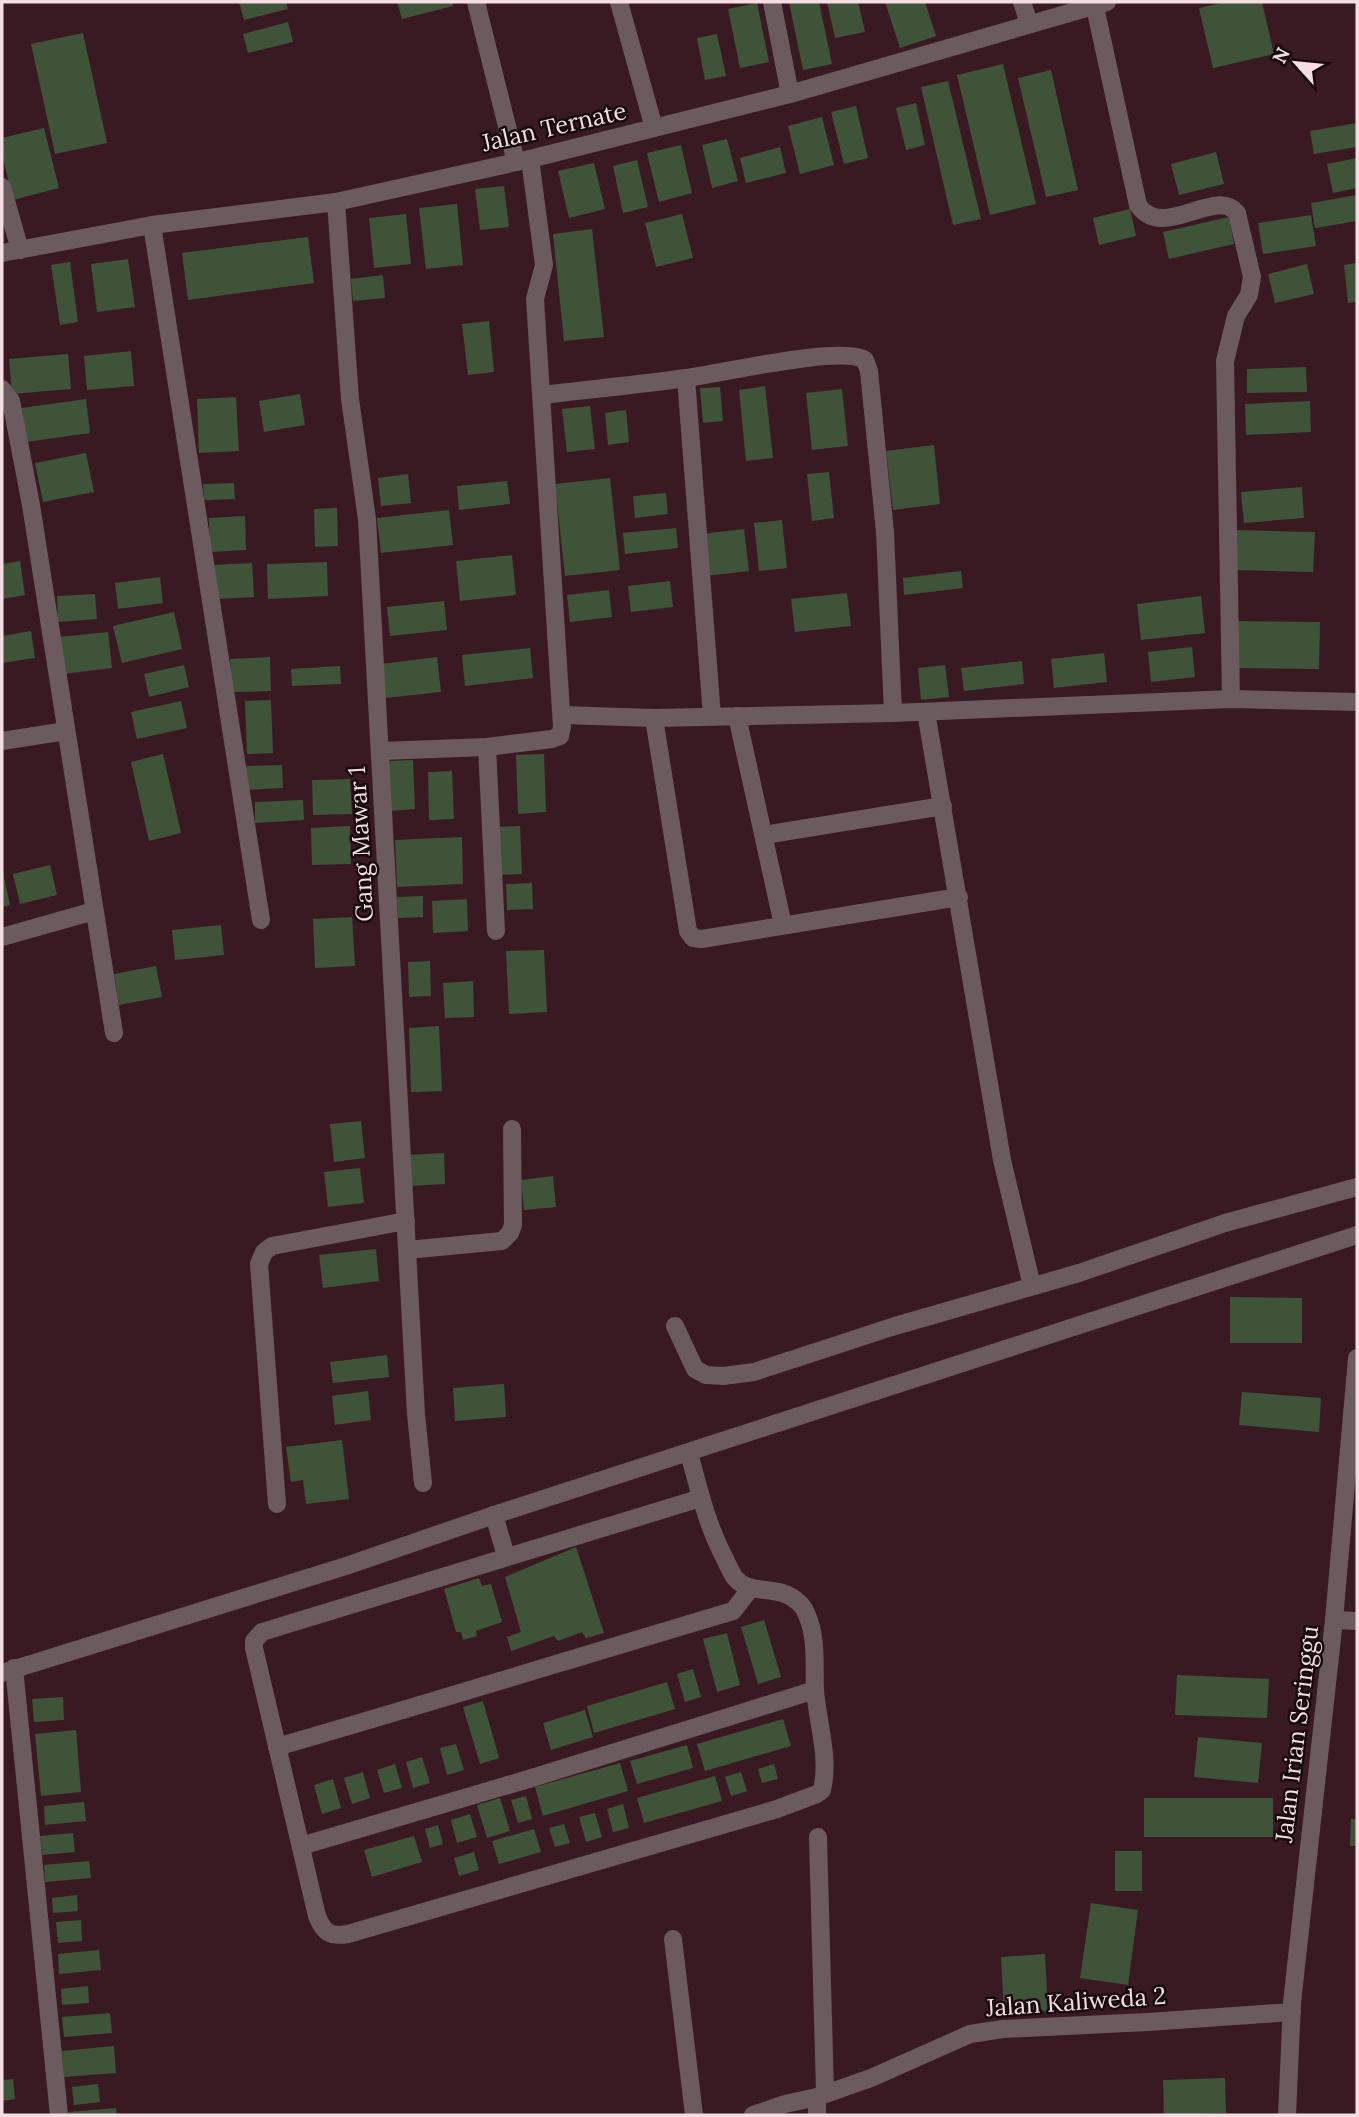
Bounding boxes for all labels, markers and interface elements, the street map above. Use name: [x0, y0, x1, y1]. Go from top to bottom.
north arrow: [1261, 28, 1331, 98]
text: N: [1267, 43, 1295, 67]
street label: Jalan Ternate: [478, 95, 629, 158]
street label: Gang Mawar 1: [341, 765, 380, 923]
street label: Jalan Irian Seringgu: [1268, 1624, 1325, 1845]
street label: Jalan Kaliweda 2: [984, 1980, 1167, 2023]

